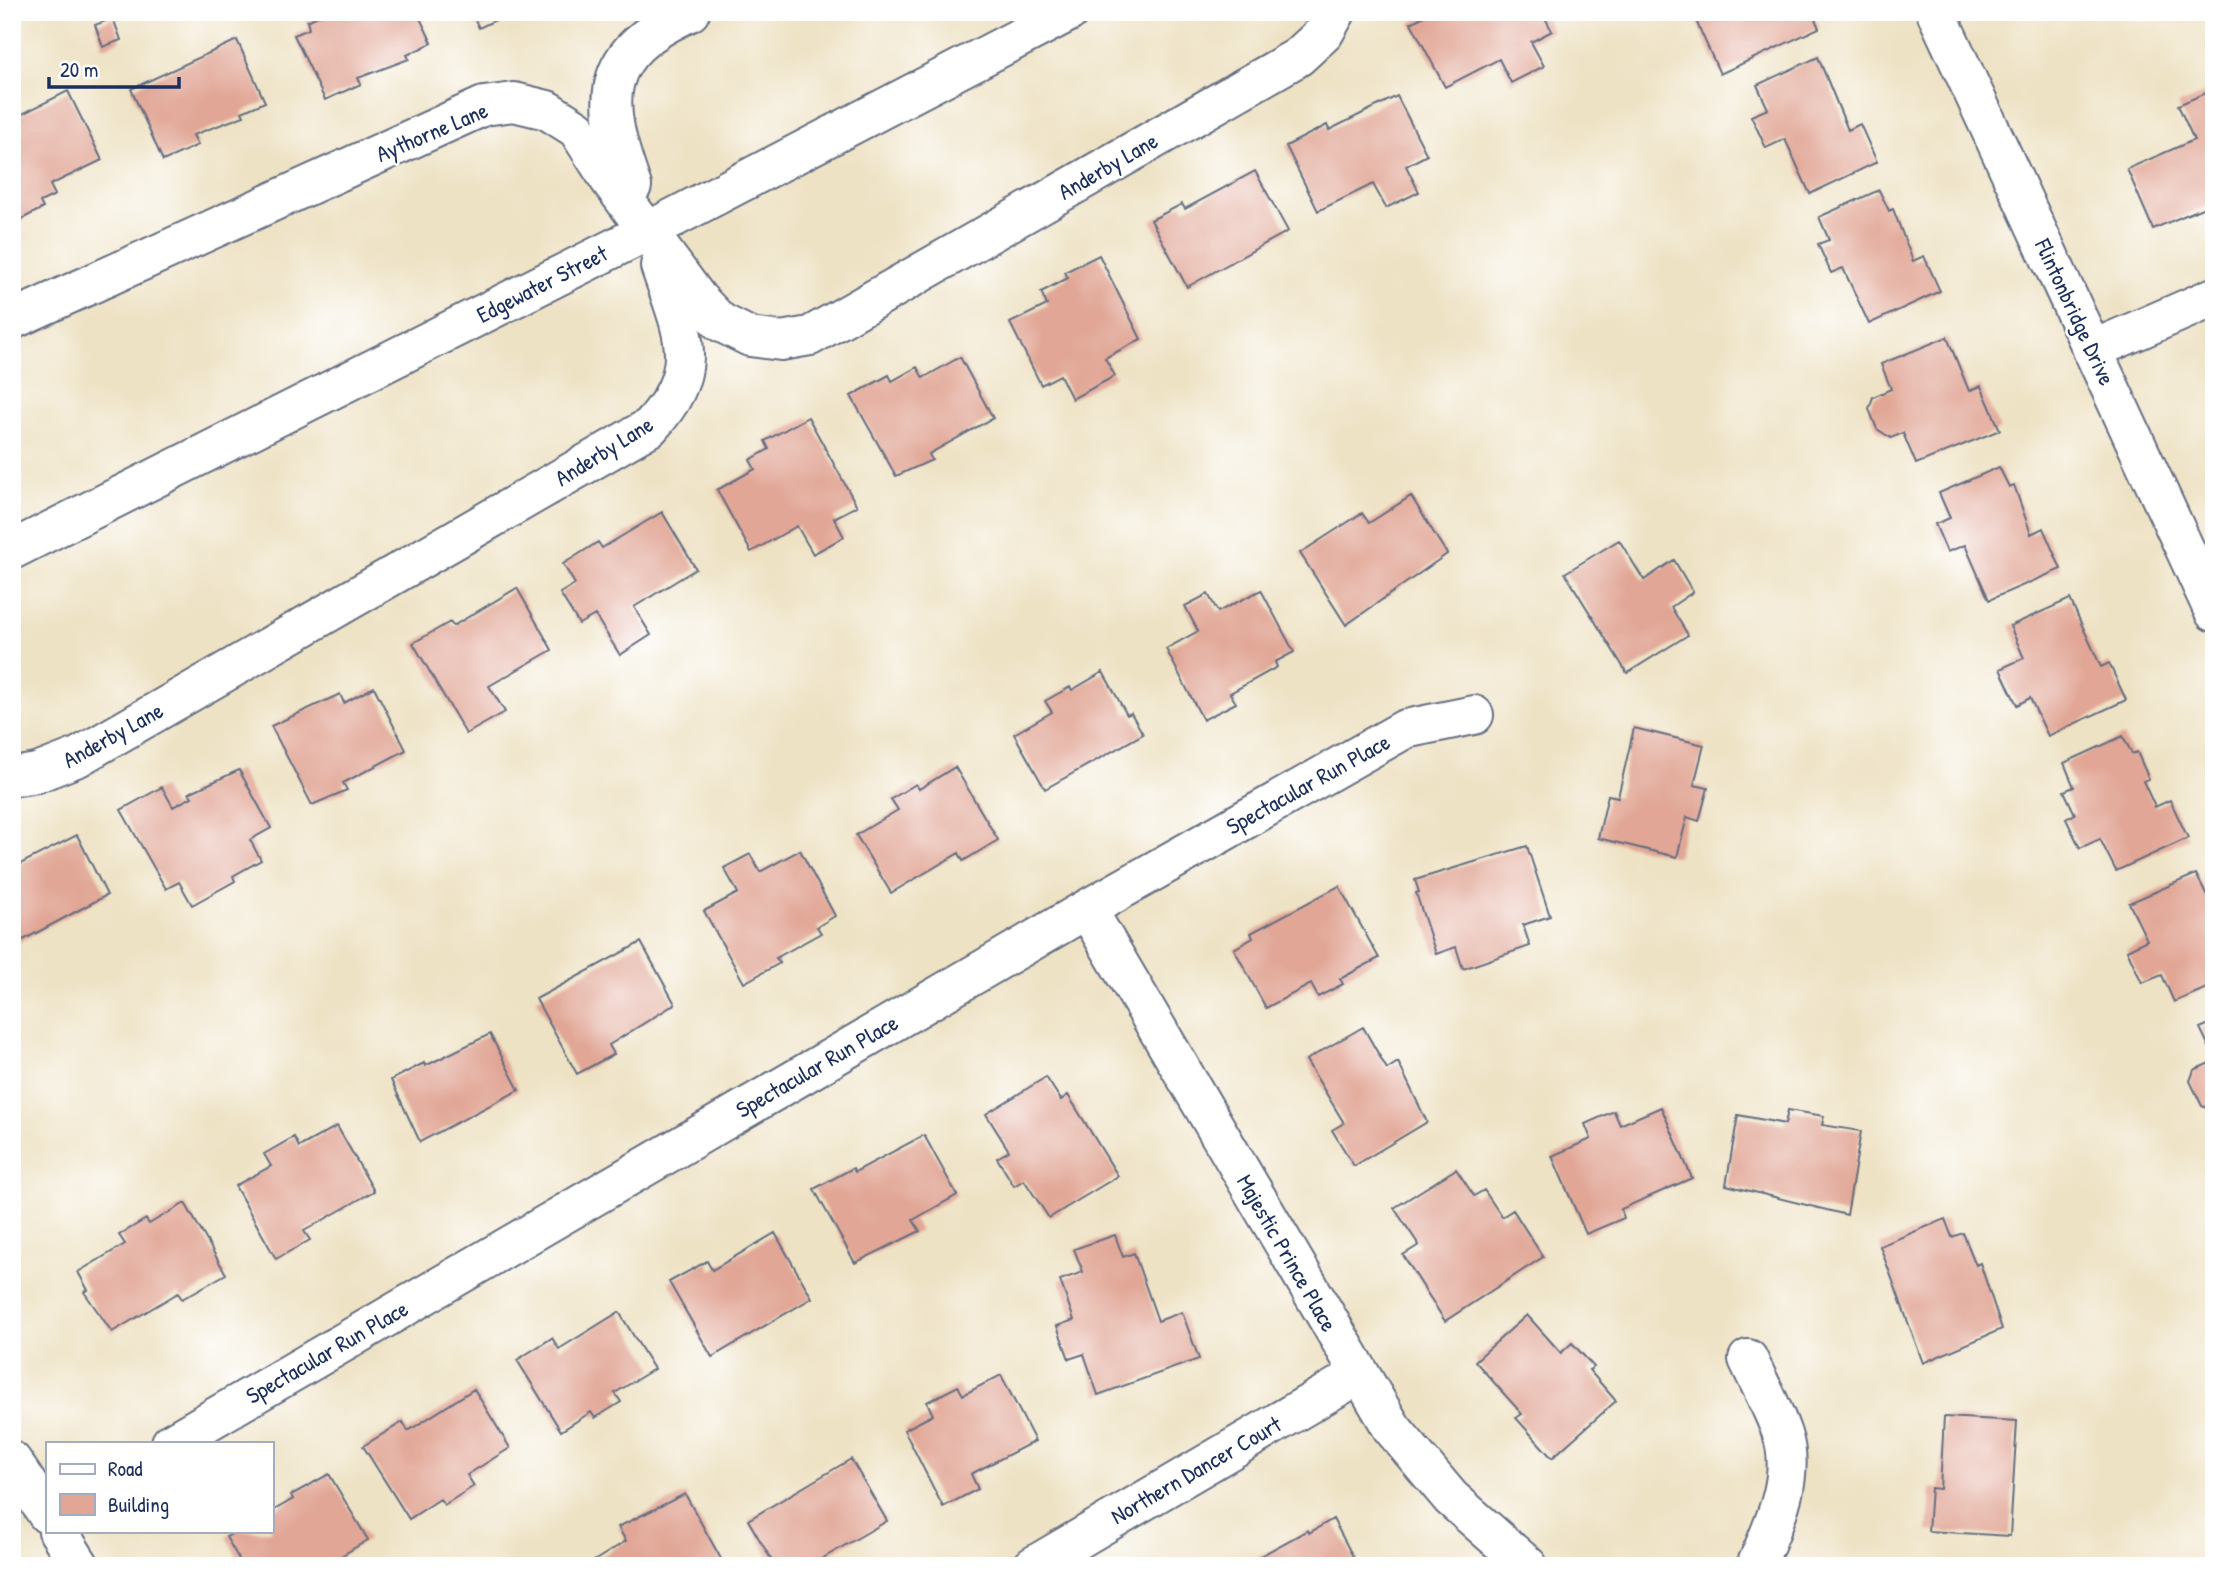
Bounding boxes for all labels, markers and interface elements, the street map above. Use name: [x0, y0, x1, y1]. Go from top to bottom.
scale bar: [49, 46, 178, 90]
text: 20 m: [60, 55, 98, 84]
street label: Aythorne Lane: [371, 94, 492, 169]
street label: Anderby Lane: [1052, 125, 1163, 207]
street label: Flintonbridge Drive: [2028, 233, 2123, 390]
street label: Edgewater Street: [471, 237, 613, 330]
street label: Anderby Lane: [549, 408, 659, 493]
street label: Anderby Lane: [57, 694, 168, 775]
street label: Spectacular Run Place: [1220, 726, 1395, 841]
street label: Spectacular Run Place: [730, 1007, 903, 1125]
street label: Majestic Prince Place: [1230, 1169, 1345, 1337]
street label: Spectacular Run Place: [240, 1293, 413, 1411]
street label: Northern Dancer Court: [1105, 1408, 1288, 1531]
legend: [46, 1442, 273, 1532]
text: Road: [108, 1454, 142, 1483]
text: Building: [108, 1490, 169, 1519]

